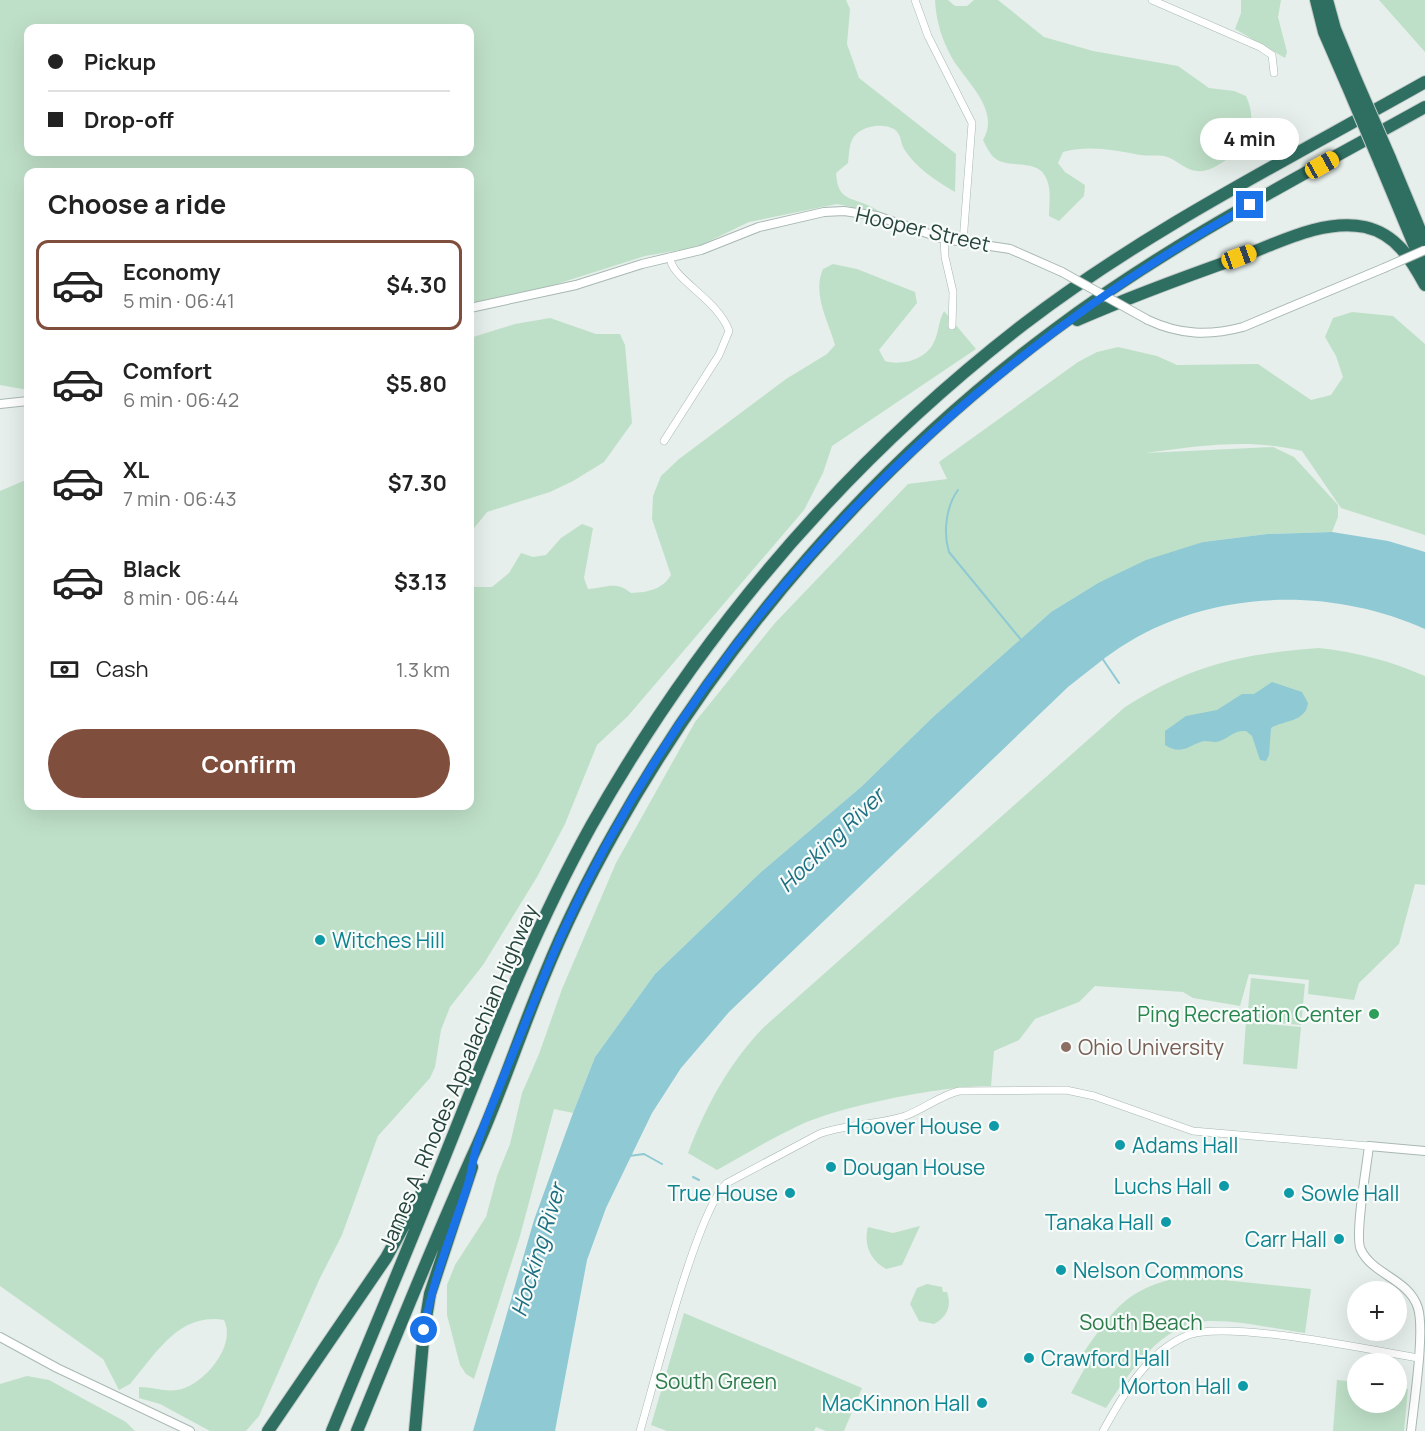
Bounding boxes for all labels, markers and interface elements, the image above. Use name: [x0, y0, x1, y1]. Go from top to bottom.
text: Pickup: [84, 47, 156, 77]
text: Drop-off: [84, 105, 174, 135]
callout: 4 min: [1200, 118, 1300, 160]
text: 4 min: [1223, 125, 1276, 152]
car: [1302, 148, 1342, 182]
text: Choose a ride: [48, 185, 226, 222]
route end: [1236, 191, 1263, 218]
street label: Hooper Street: [853, 200, 993, 258]
car: [1219, 242, 1259, 272]
text: Economy: [123, 257, 221, 287]
icon: car: [51, 258, 105, 312]
text: $4.30: [386, 270, 447, 300]
text: 5 min · 06:41: [123, 287, 235, 314]
text: Comfort: [123, 356, 212, 386]
icon: car: [51, 357, 105, 411]
text: $5.80: [386, 369, 447, 399]
text: 6 min · 06:42: [123, 386, 239, 413]
text: XL: [123, 455, 149, 485]
icon: car: [51, 456, 105, 510]
text: $7.30: [388, 468, 447, 498]
text: 7 min · 06:43: [123, 485, 237, 512]
text: Black: [123, 554, 180, 584]
icon: car: [51, 555, 105, 609]
text: $3.13: [394, 567, 447, 597]
text: 8 min · 06:44: [123, 584, 239, 611]
icon: cash: [48, 653, 81, 686]
text: Cash: [96, 654, 149, 684]
text: 1.3 km: [396, 656, 450, 683]
button: Confirm: [48, 729, 450, 798]
water label: Hocking River: [771, 779, 893, 898]
street label: James A. Rhodes Appalachian Highway: [372, 900, 544, 1254]
place label: Witches Hill: [332, 926, 445, 954]
marker: Witches Hill: [313, 933, 327, 947]
place label: Ping Recreation Center: [1137, 1000, 1362, 1028]
marker: Ping Recreation Center: [1367, 1007, 1381, 1021]
place label: Ohio University: [1078, 1033, 1224, 1061]
marker: Ohio University: [1059, 1040, 1073, 1054]
place label: Hoover House: [846, 1112, 982, 1140]
marker: Hoover House: [987, 1119, 1001, 1133]
place label: Adams Hall: [1132, 1131, 1238, 1159]
marker: Adams Hall: [1113, 1138, 1127, 1152]
place label: Dougan House: [843, 1153, 985, 1181]
marker: Dougan House: [824, 1160, 838, 1174]
place label: Luchs Hall: [1114, 1172, 1212, 1200]
water label: Hocking River: [504, 1177, 573, 1320]
place label: True House: [667, 1179, 778, 1207]
marker: Luchs Hall: [1217, 1179, 1231, 1193]
place label: Sowle Hall: [1301, 1179, 1399, 1207]
marker: True House: [783, 1186, 797, 1200]
marker: Sowle Hall: [1282, 1186, 1296, 1200]
place label: Tanaka Hall: [1045, 1208, 1154, 1236]
marker: Tanaka Hall: [1159, 1215, 1173, 1229]
place label: Carr Hall: [1245, 1225, 1327, 1253]
marker: Carr Hall: [1332, 1232, 1346, 1246]
place label: Nelson Commons: [1073, 1256, 1244, 1284]
marker: Nelson Commons: [1054, 1263, 1068, 1277]
map controls: [1347, 1281, 1407, 1413]
button: +: [1347, 1281, 1407, 1341]
park label: South Beach: [1079, 1308, 1203, 1336]
route start: [410, 1316, 437, 1343]
place label: Crawford Hall: [1041, 1344, 1170, 1372]
marker: Crawford Hall: [1022, 1351, 1036, 1365]
button: −: [1347, 1353, 1407, 1413]
park label: South Green: [655, 1367, 777, 1395]
place label: Morton Hall: [1120, 1372, 1231, 1400]
marker: Morton Hall: [1236, 1379, 1250, 1393]
place label: MacKinnon Hall: [822, 1389, 970, 1417]
marker: MacKinnon Hall: [975, 1396, 989, 1410]

